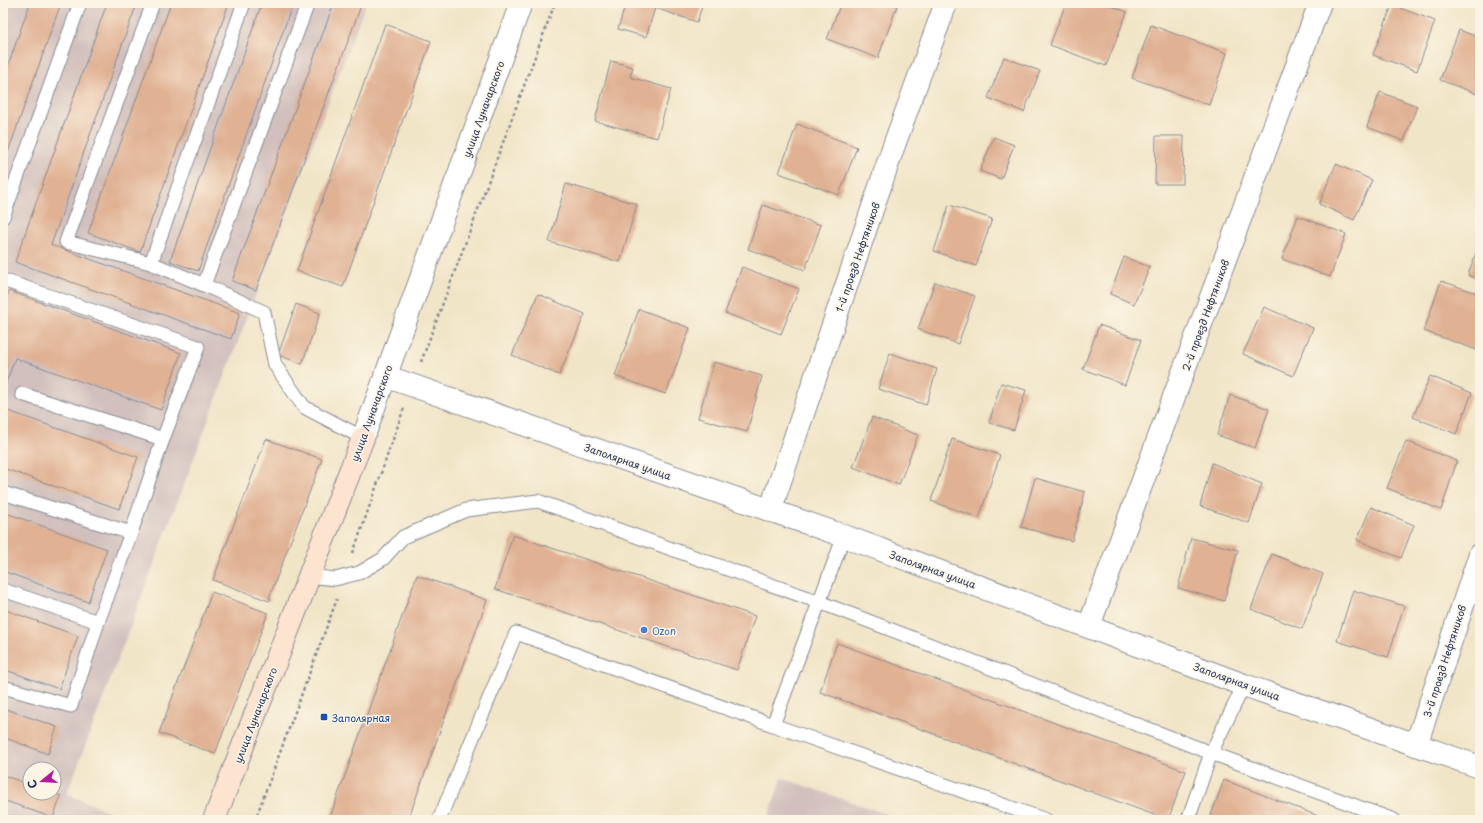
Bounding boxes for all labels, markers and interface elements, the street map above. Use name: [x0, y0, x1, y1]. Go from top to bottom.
street label: улица Луначарского: [459, 58, 508, 159]
street label: 1-й проезд Нефтяников: [831, 200, 883, 314]
street label: 2-й проезд Нефтяников: [1178, 257, 1232, 373]
street label: улица Луначарского: [347, 362, 396, 463]
street label: Заполярная улица: [583, 439, 674, 483]
street label: Заполярная улица: [888, 546, 979, 592]
street label: 3-й проезд Нефтяников: [1419, 603, 1469, 719]
place label: Ozon: [652, 623, 676, 638]
marker: Ozon: [639, 625, 649, 635]
street label: Заполярная улица: [1192, 658, 1283, 704]
street label: улица Луначарского: [230, 665, 280, 765]
place label: Заполярная: [332, 710, 390, 725]
marker: Заполярная: [319, 712, 329, 722]
north arrow: [22, 761, 62, 801]
text: С: [23, 778, 41, 791]

